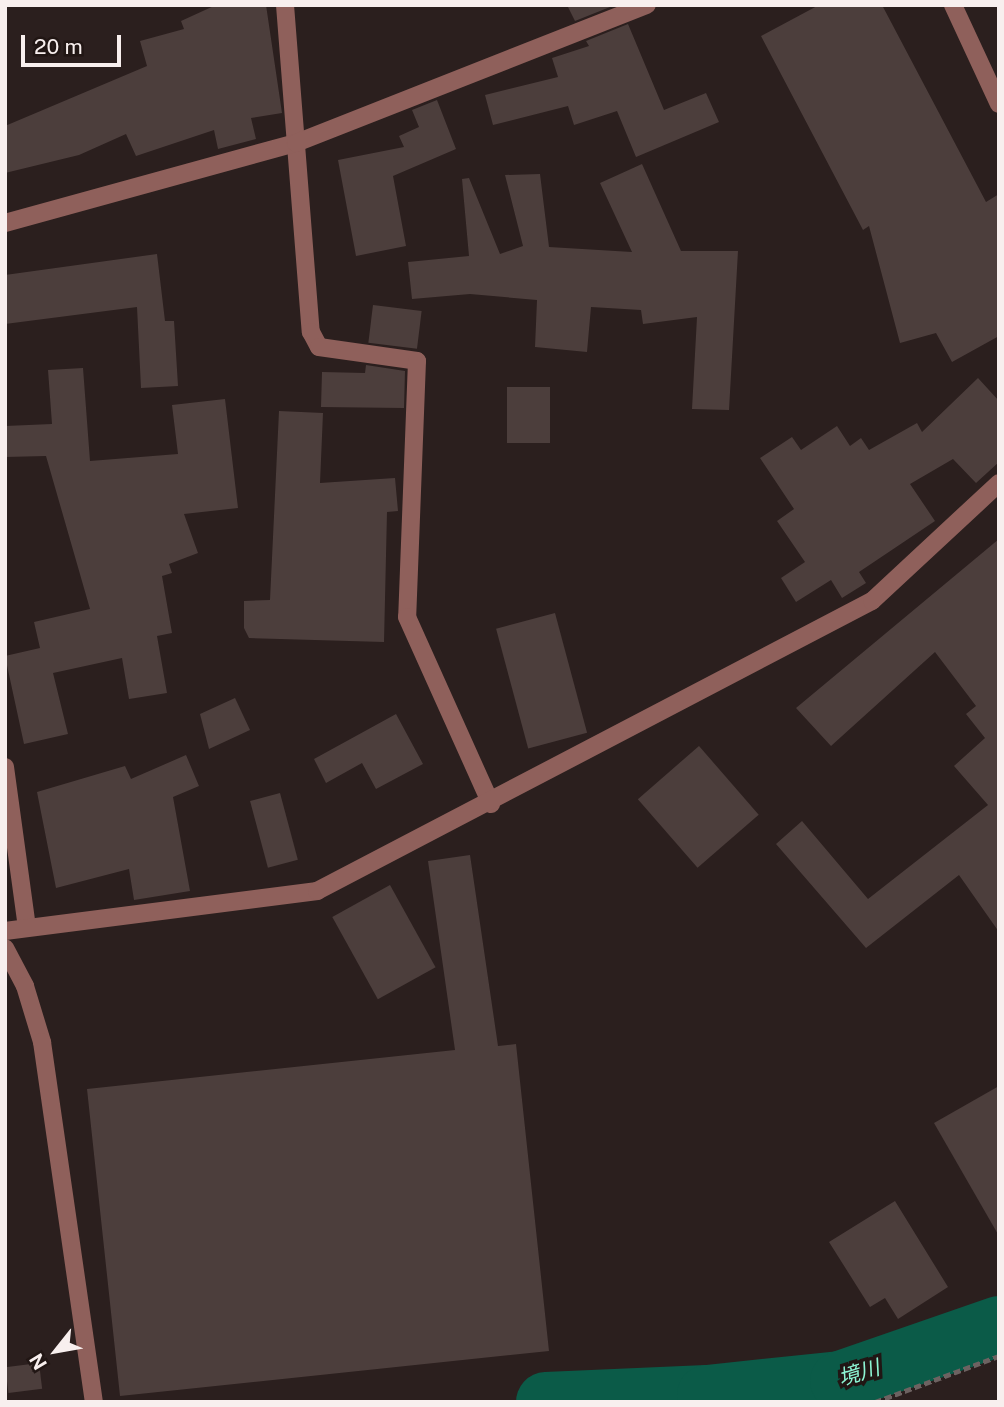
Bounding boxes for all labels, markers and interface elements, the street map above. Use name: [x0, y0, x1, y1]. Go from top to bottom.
scale bar: [24, 21, 124, 65]
text: 20 m: [34, 34, 83, 59]
north arrow: [21, 1316, 91, 1386]
text: N: [25, 1350, 51, 1374]
water label: 境川: [835, 1355, 883, 1391]

